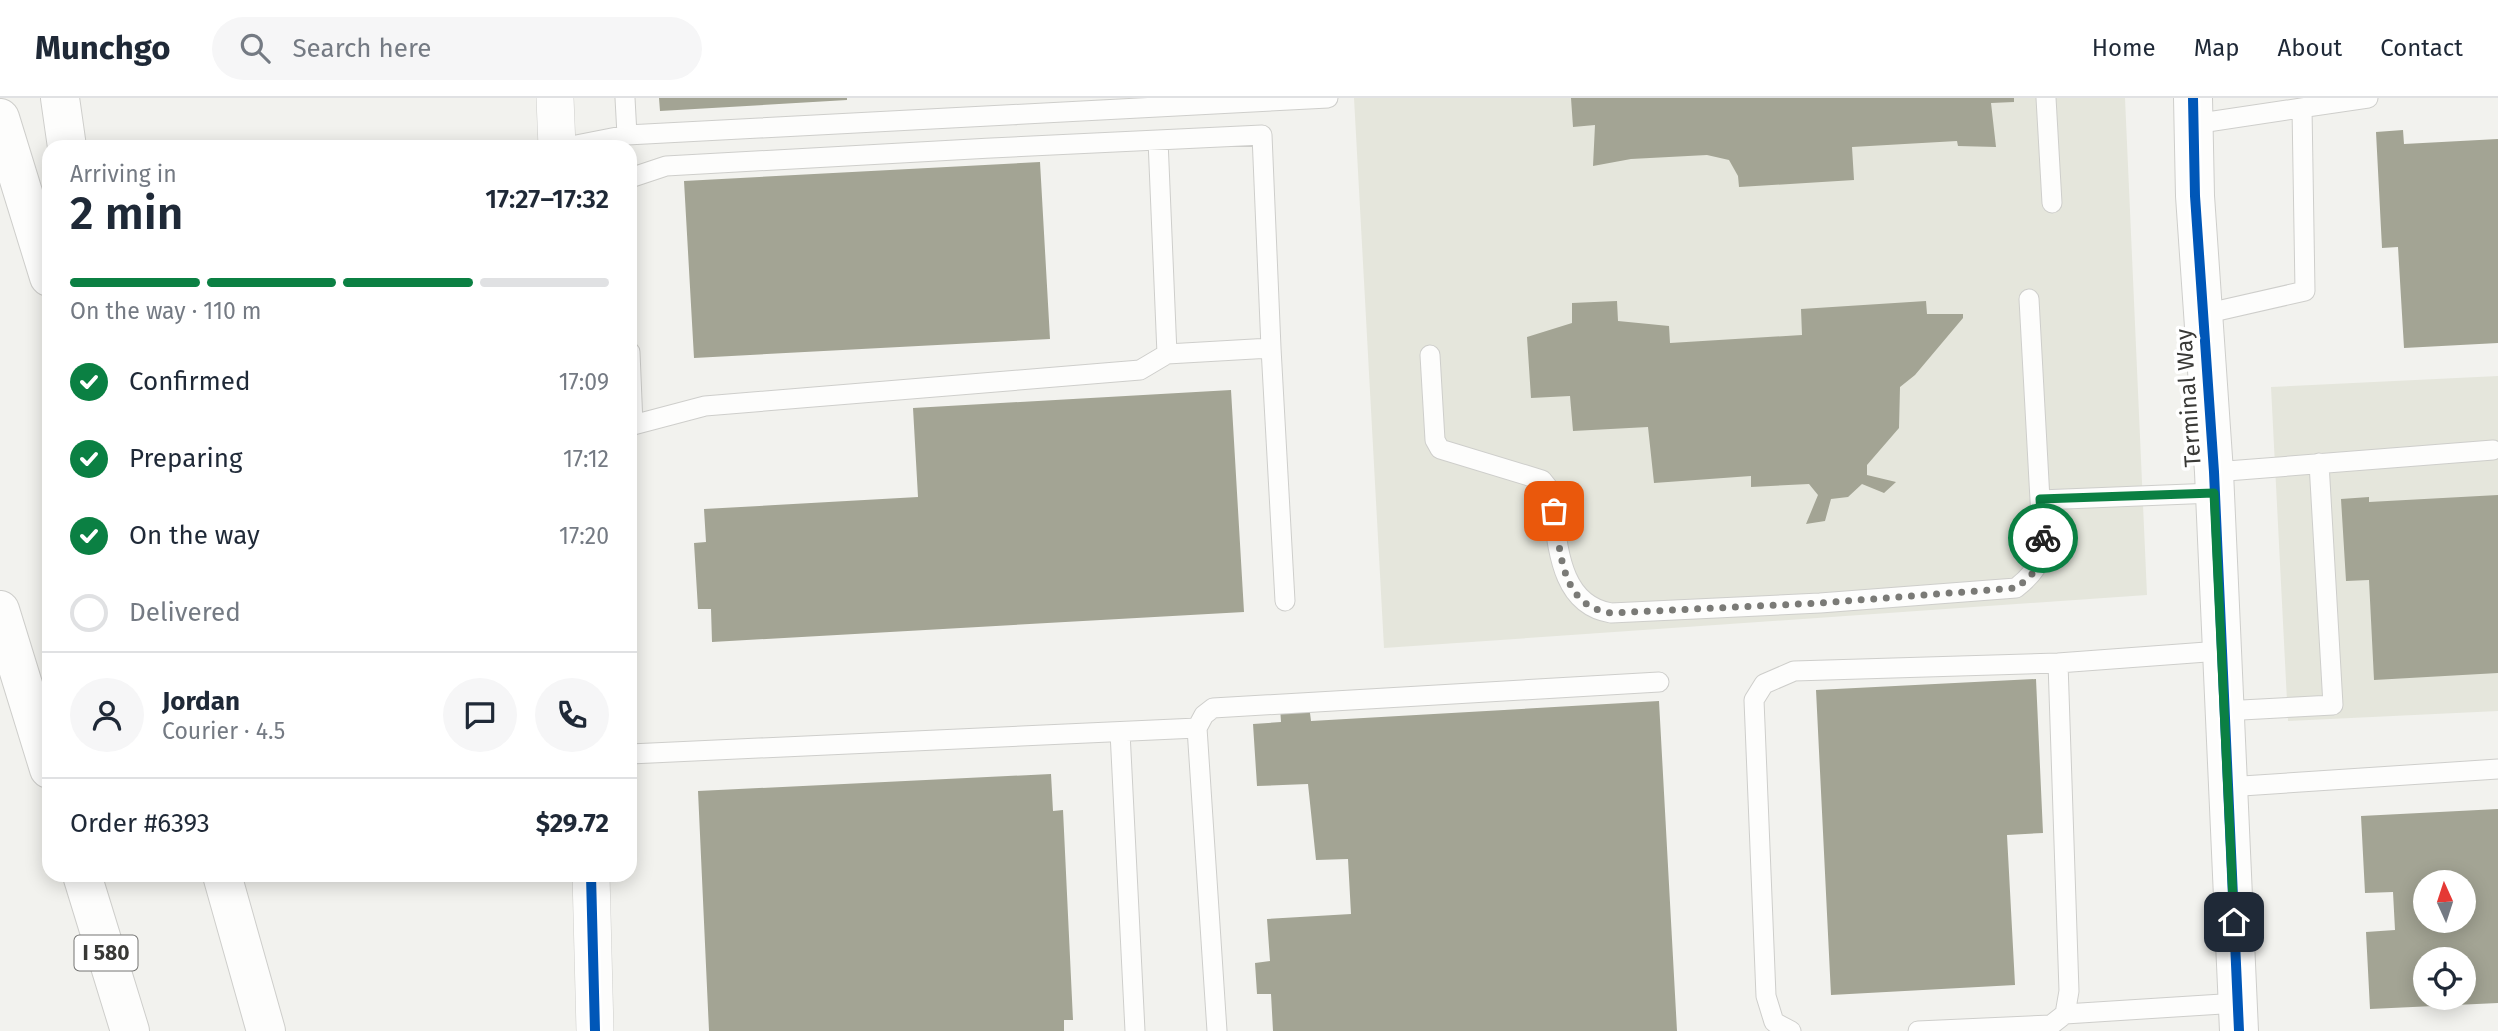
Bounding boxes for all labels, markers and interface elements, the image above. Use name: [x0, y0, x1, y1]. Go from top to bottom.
search box: [212, 17, 702, 80]
text: Munchgo: [35, 28, 170, 68]
icon: search: [236, 29, 274, 67]
text: Search here: [292, 33, 431, 64]
text: Home: [2092, 34, 2156, 62]
text: Map: [2194, 34, 2240, 62]
text: About: [2278, 34, 2342, 62]
text: Contact: [2380, 34, 2463, 62]
text: Arriving in: [70, 160, 177, 188]
text: 17:27–17:32: [485, 184, 609, 215]
text: 2 min: [70, 186, 183, 241]
text: On the way · 110 m: [70, 297, 262, 325]
street label: Terminal Way: [2169, 327, 2207, 468]
icon: check: [70, 363, 108, 401]
text: Confirmed: [129, 366, 250, 397]
text: 17:09: [559, 368, 609, 396]
icon: check: [70, 440, 108, 478]
text: Preparing: [129, 443, 242, 474]
text: 17:12: [563, 445, 609, 473]
pin: [1524, 481, 1584, 541]
icon: bag: [1535, 492, 1573, 530]
courier: [2008, 503, 2078, 573]
icon: check: [70, 517, 108, 555]
icon: bike: [2024, 519, 2062, 557]
text: On the way: [129, 520, 260, 551]
text: 17:20: [559, 522, 609, 550]
text: Delivered: [129, 597, 241, 628]
button: person: [70, 678, 144, 752]
button: chat: [443, 678, 517, 752]
button: phone: [535, 678, 609, 752]
text: Jordan: [162, 686, 240, 717]
text: Courier · 4.5: [162, 717, 285, 745]
text: Order #6393: [70, 808, 210, 839]
text: $29.72: [536, 808, 609, 839]
north arrow: [2413, 870, 2476, 933]
map controls: [2413, 870, 2476, 1010]
pin: [2204, 892, 2264, 952]
icon: home: [2215, 903, 2253, 941]
road number: I 580: [74, 936, 138, 970]
button: locate: [2413, 947, 2476, 1010]

